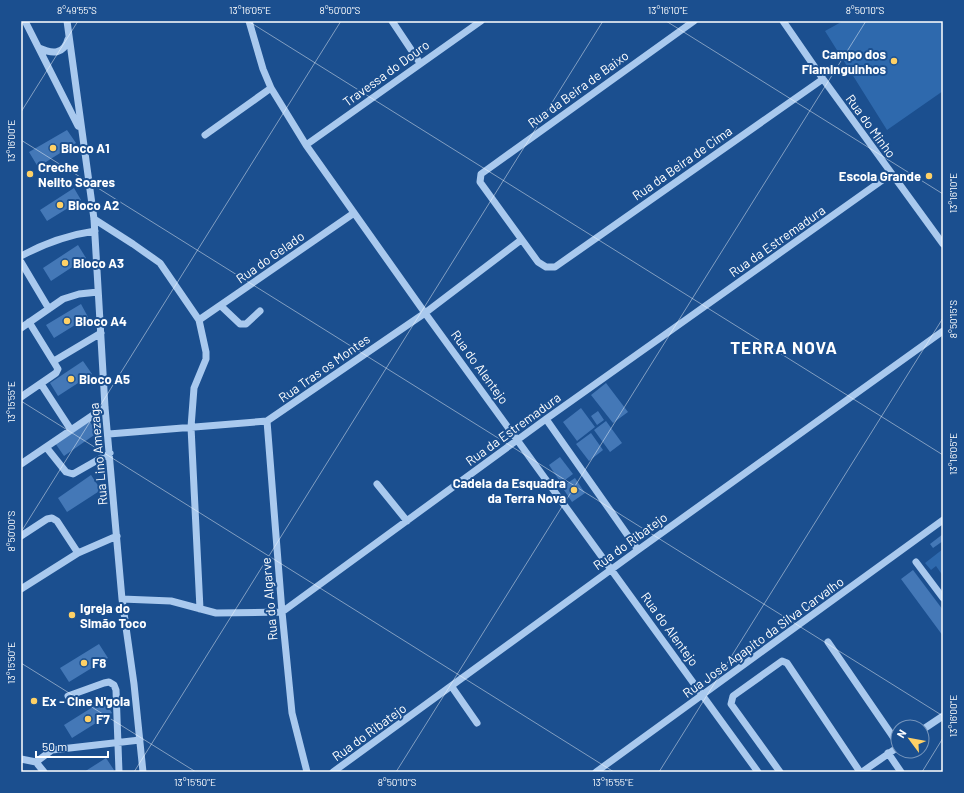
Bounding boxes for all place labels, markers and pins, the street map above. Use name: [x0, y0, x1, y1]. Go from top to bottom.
place label: Campo dos Flaminguinhos: [802, 46, 886, 77]
marker: Campo dos Flaminguinhos: [889, 56, 899, 66]
place label: Bloco A1: [61, 140, 110, 156]
marker: Bloco A1: [48, 143, 58, 153]
place label: Creche Nelito Soares: [38, 159, 116, 190]
place label: Escola Grande: [839, 168, 921, 184]
marker: Creche Nelito Soares: [25, 169, 35, 179]
marker: Escola Grande: [924, 171, 934, 181]
place label: Bloco A2: [68, 197, 119, 213]
marker: Bloco A2: [55, 200, 65, 210]
place label: Bloco A3: [73, 255, 124, 271]
marker: Bloco A3: [60, 258, 70, 268]
place label: Bloco A4: [75, 313, 127, 329]
marker: Bloco A4: [62, 316, 72, 326]
place label: Bloco A5: [79, 371, 130, 387]
marker: Bloco A5: [66, 374, 76, 384]
place label: Cadeia da Esquadra da Terra Nova: [453, 475, 566, 506]
marker: Cadeia da Esquadra da Terra Nova: [569, 485, 579, 495]
place label: Igreja do Simão Toco: [80, 600, 146, 631]
marker: Igreja do Simão Toco: [67, 610, 77, 620]
place label: F8: [92, 655, 106, 671]
marker: F8: [79, 658, 89, 668]
place label: Ex - Cine N'gola: [42, 693, 130, 709]
marker: Ex - Cine N'gola: [29, 696, 39, 706]
place label: F7: [96, 711, 110, 727]
marker: F7: [83, 714, 93, 724]

